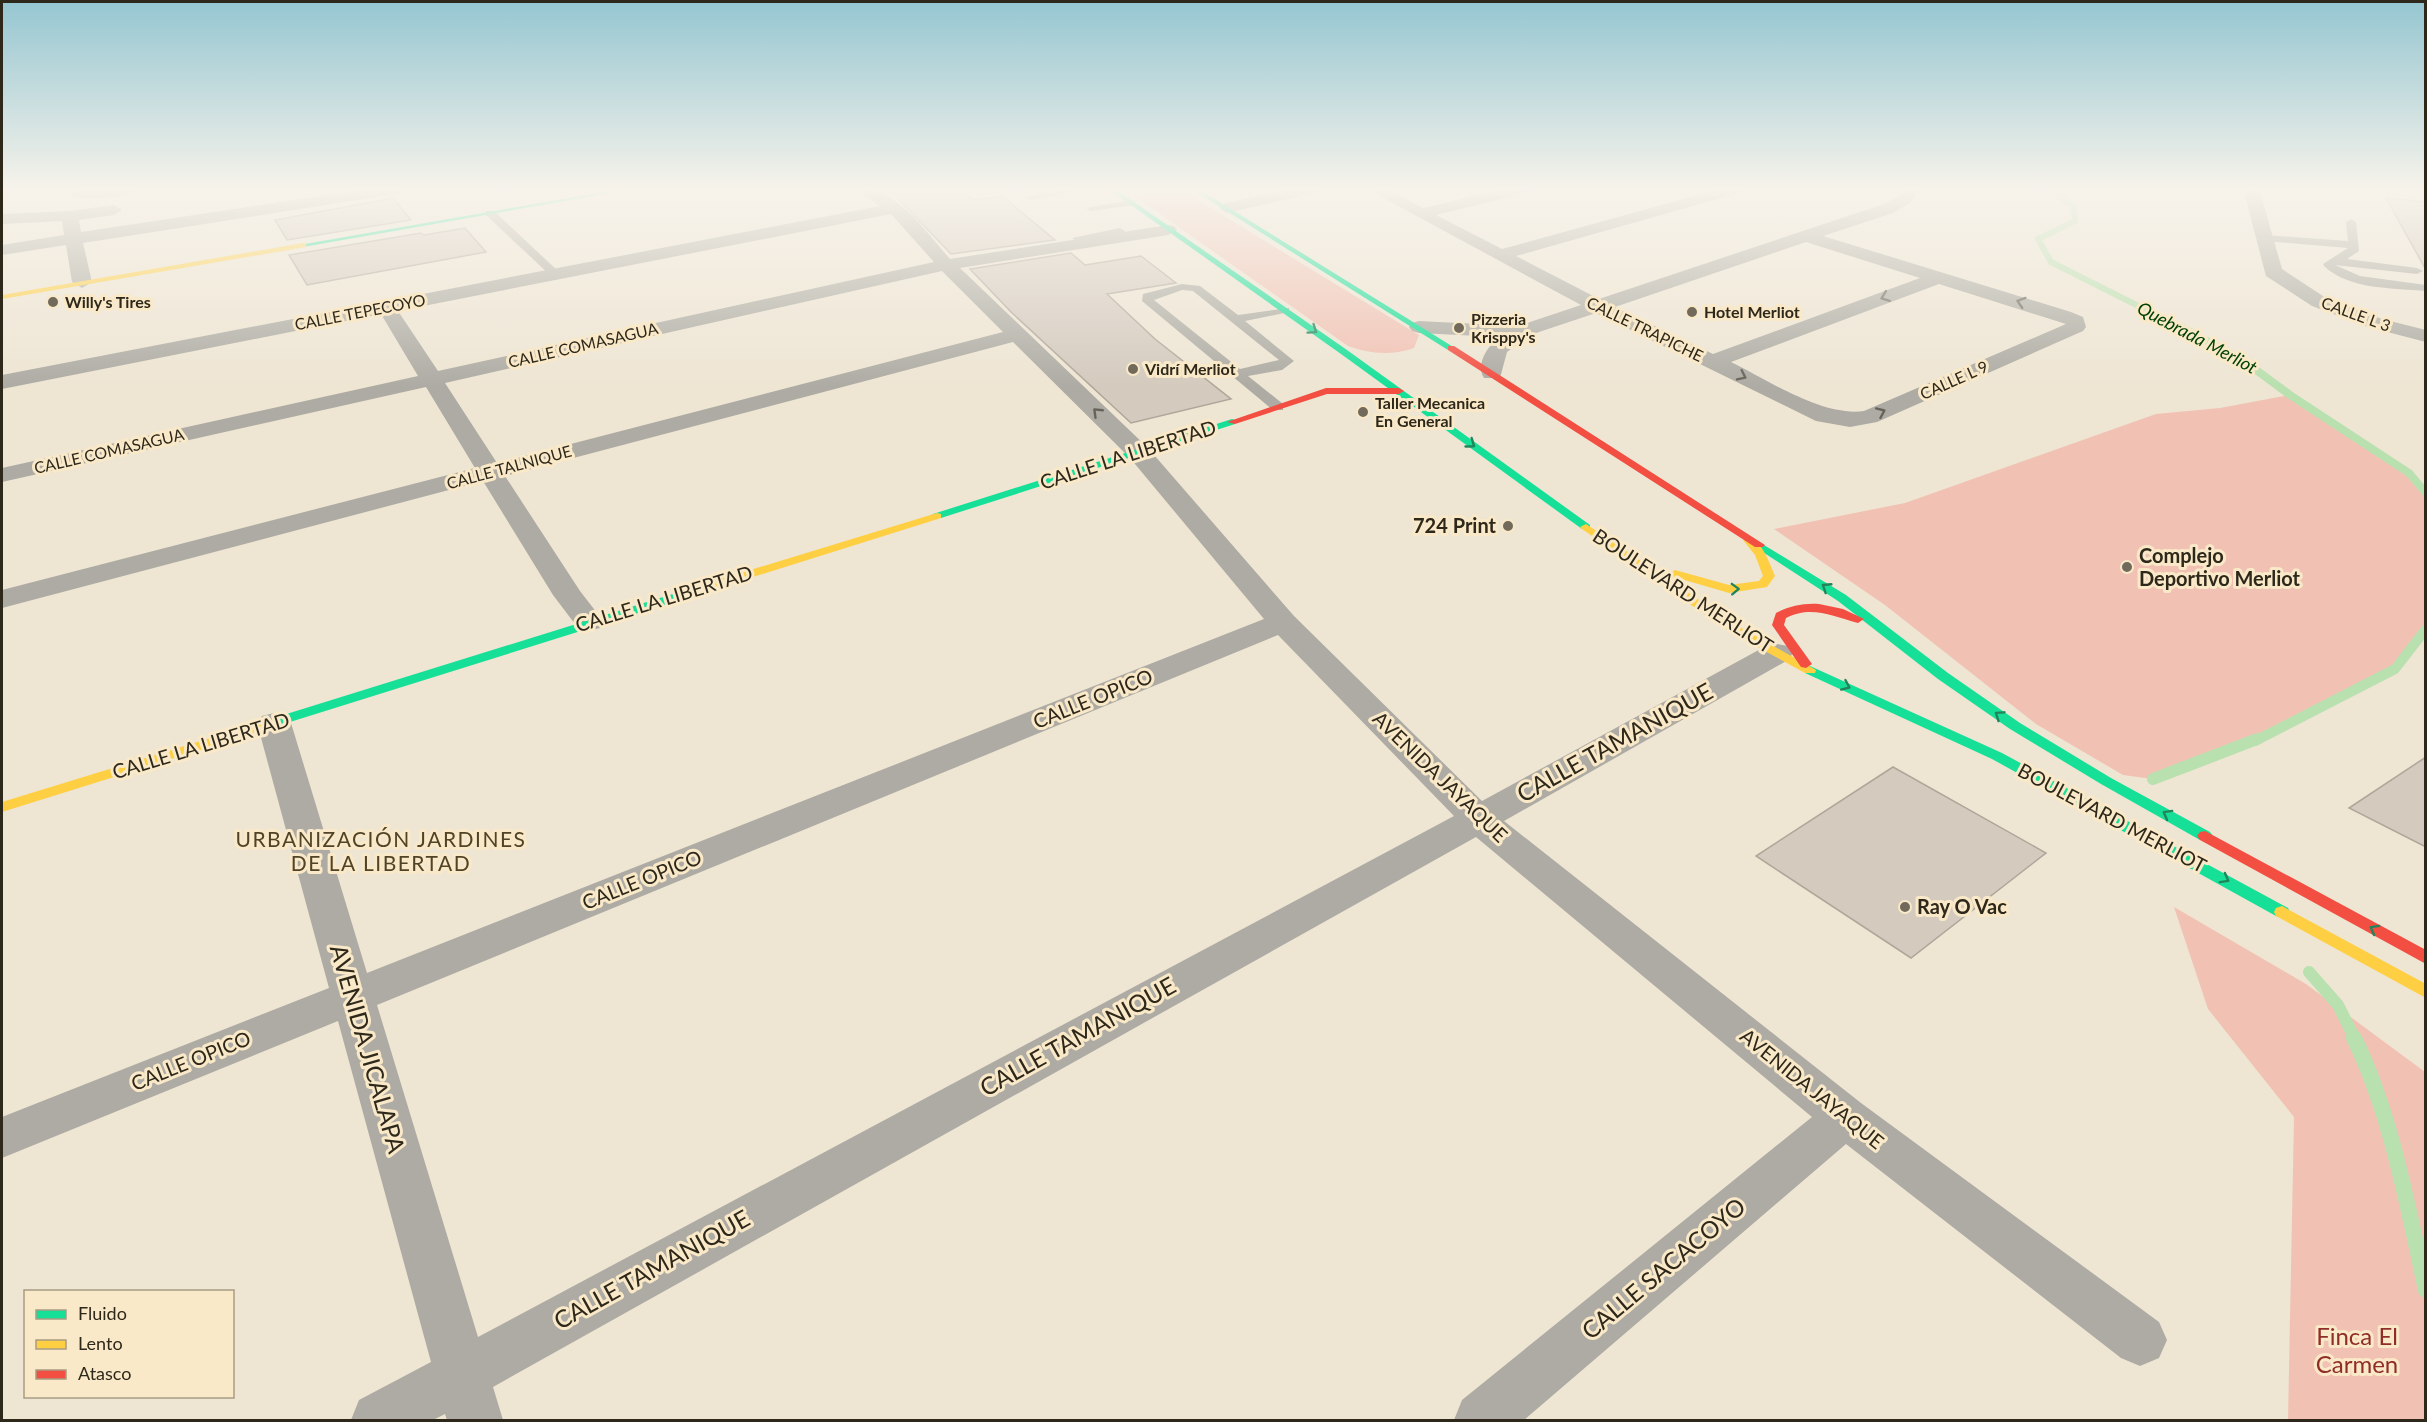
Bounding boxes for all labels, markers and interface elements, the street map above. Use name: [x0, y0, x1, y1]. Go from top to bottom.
street label: CALLE TEPECOYO: [293, 289, 427, 334]
one-way arrow: [1880, 290, 1891, 303]
place label: Willy's Tires: [65, 292, 151, 311]
street label: CALLE TRAPICHE: [1584, 292, 1707, 365]
street label: CALLE L 3: [2319, 292, 2393, 335]
marker: Willy's Tires: [46, 295, 60, 309]
water label: Quebrada Merliot: [2134, 296, 2262, 378]
one-way arrow: [2016, 297, 2027, 309]
place label: Hotel Merliot: [1704, 302, 1800, 321]
marker: Hotel Merliot: [1685, 305, 1699, 319]
place label: Pizzeria Krisppy's: [1471, 309, 1536, 346]
street label: CALLE COMASAGUA: [506, 318, 660, 371]
marker: Pizzeria Krisppy's: [1452, 321, 1466, 335]
one-way arrow: [1306, 323, 1317, 334]
street label: CALLE L 9: [1917, 356, 1991, 403]
place label: Vidrí Merliot: [1144, 359, 1236, 378]
marker: Vidrí Merliot: [1126, 362, 1140, 376]
one-way arrow: [1735, 369, 1746, 381]
place label: Taller Mecanica En General: [1375, 393, 1485, 430]
marker: Taller Mecanica En General: [1356, 405, 1370, 419]
one-way arrow: [1875, 407, 1886, 419]
one-way arrow: [1093, 409, 1104, 420]
street label: CALLE LA LIBERTAD: [1037, 414, 1219, 494]
street label: CALLE COMASAGUA: [32, 424, 186, 477]
one-way arrow: [1465, 437, 1476, 448]
street label: CALLE TALNIQUE: [444, 441, 573, 492]
place label: 724 Print: [1413, 513, 1497, 537]
marker: 724 Print: [1501, 519, 1515, 533]
street label: BOULEVARD MERLIOT: [1589, 523, 1778, 658]
place label: Complejo Deportivo Merliot: [2139, 543, 2301, 590]
street label: CALLE LA LIBERTAD: [572, 560, 755, 636]
marker: Complejo Deportivo Merliot: [2120, 560, 2134, 574]
one-way arrow: [1731, 583, 1740, 595]
one-way arrow: [1821, 583, 1832, 594]
street label: CALLE OPICO: [1029, 663, 1156, 733]
street label: CALLE TAMANIQUE: [1511, 676, 1717, 808]
one-way arrow: [1839, 678, 1850, 690]
street label: AVENIDA JAYAQUE: [1368, 706, 1513, 847]
street label: CALLE LA LIBERTAD: [109, 707, 292, 783]
one-way arrow: [1995, 711, 2006, 722]
street label: BOULEVARD MERLIOT: [2014, 757, 2211, 877]
one-way arrow: [2163, 810, 2173, 821]
district label: URBANIZACIÓN JARDINES DE LA LIBERTAD: [235, 826, 527, 875]
street label: CALLE OPICO: [578, 844, 705, 914]
one-way arrow: [2219, 872, 2229, 883]
place label: Ray O Vac: [1917, 894, 2007, 918]
marker: Ray O Vac: [1898, 900, 1912, 914]
one-way arrow: [2370, 925, 2381, 936]
street label: AVENIDA JICALAPA: [325, 941, 412, 1157]
street label: CALLE TAMANIQUE: [974, 970, 1180, 1102]
street label: AVENIDA JAYAQUE: [1736, 1023, 1889, 1153]
street label: CALLE OPICO: [127, 1025, 254, 1095]
street label: CALLE SACACOYO: [1575, 1191, 1751, 1345]
street label: CALLE TAMANIQUE: [548, 1203, 754, 1335]
legend: [24, 1290, 234, 1398]
text: Fluido: [78, 1302, 127, 1324]
park label: Finca El Carmen: [2316, 1321, 2398, 1378]
text: Lento: [78, 1332, 123, 1354]
text: Atasco: [78, 1362, 131, 1384]

